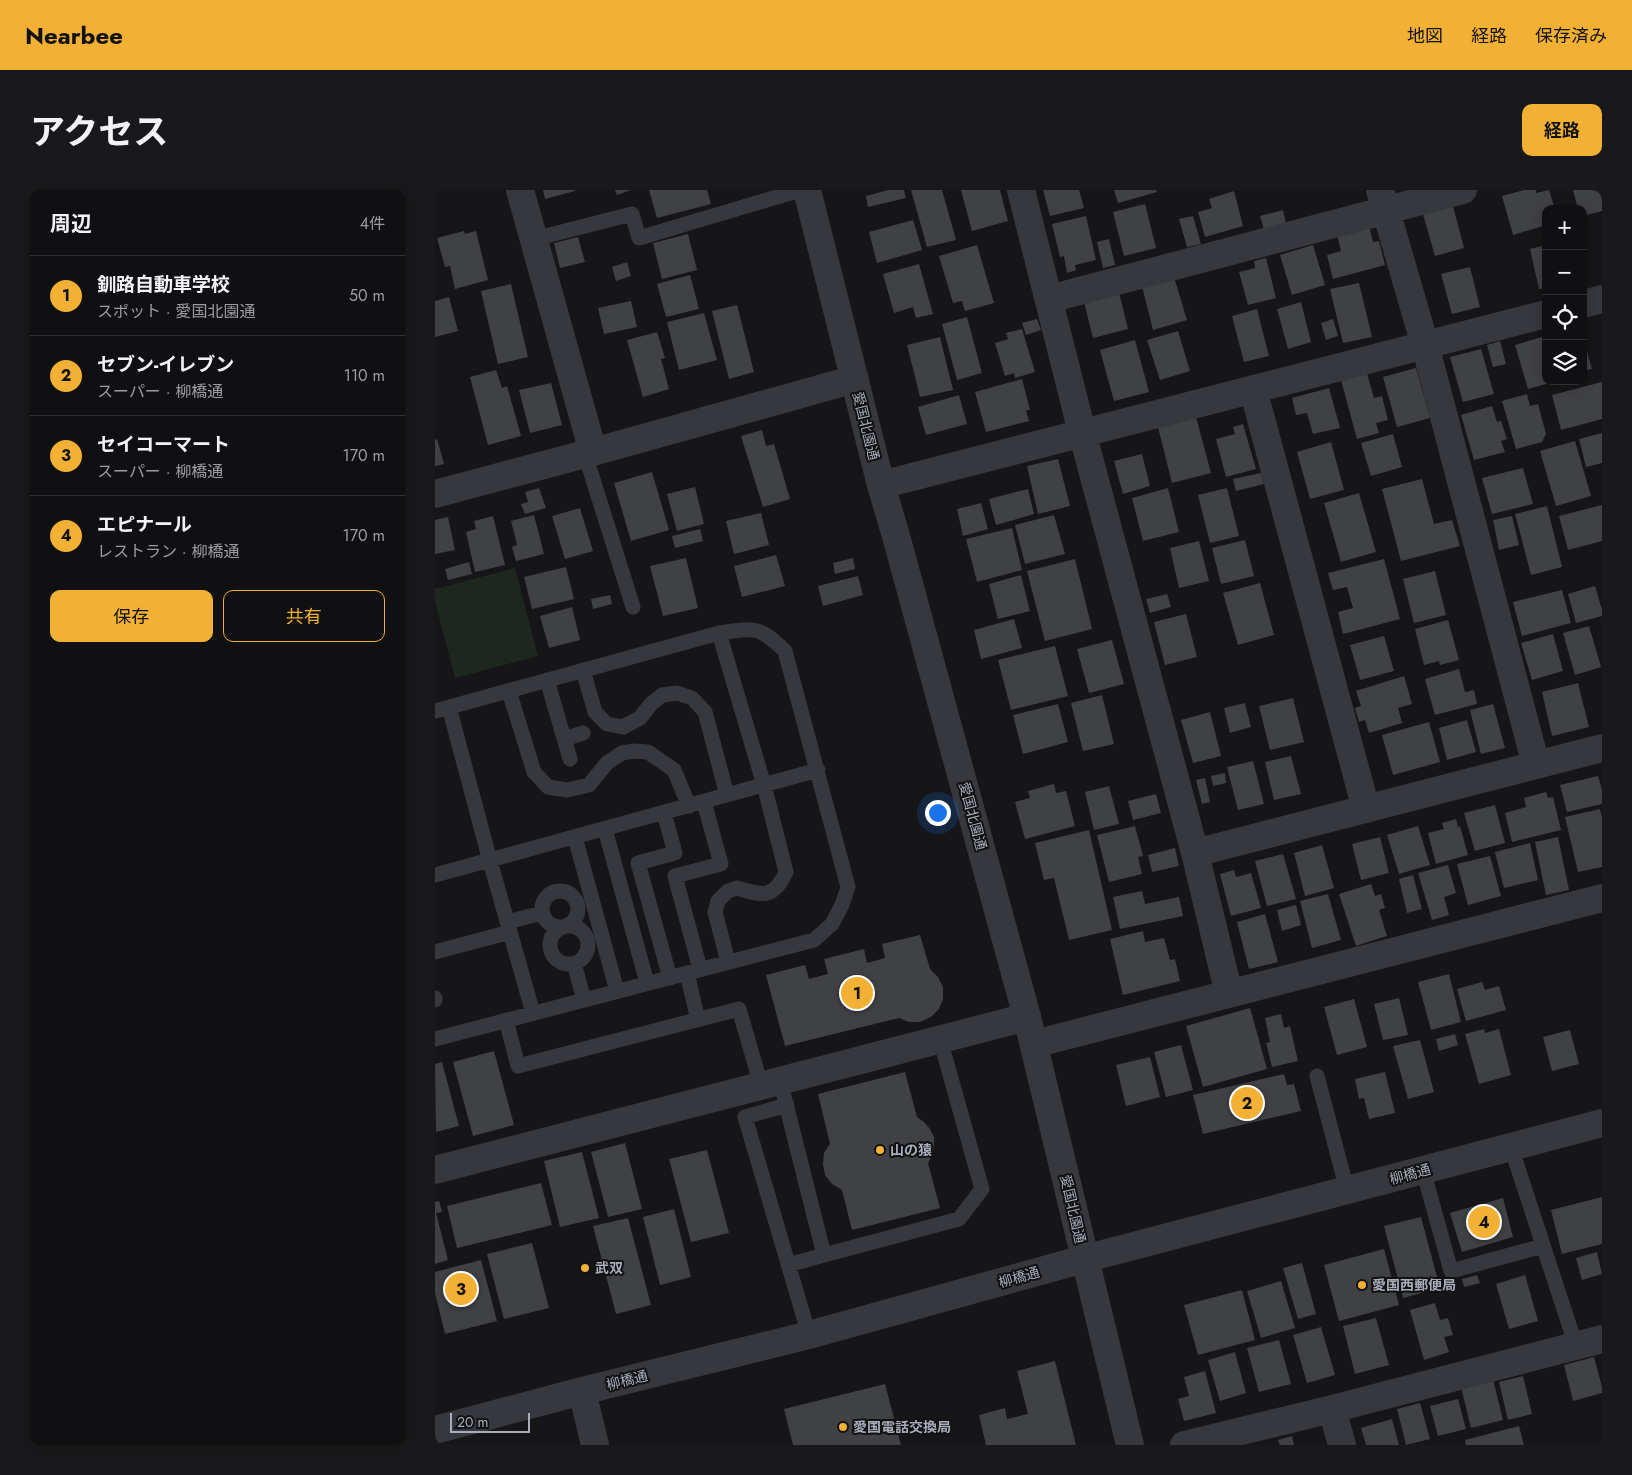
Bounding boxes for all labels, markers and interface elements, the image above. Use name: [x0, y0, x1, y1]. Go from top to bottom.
text: Nearbee: [25, 18, 123, 53]
text: 地図: [1407, 23, 1443, 49]
text: 経路: [1471, 23, 1507, 49]
text: 保存済み: [1535, 23, 1607, 49]
button: 経路: [1522, 104, 1602, 156]
text: アクセス: [30, 107, 168, 157]
map controls: [1542, 205, 1587, 385]
button: +: [1542, 205, 1587, 250]
text: 周辺: [50, 209, 92, 239]
text: 4件: [360, 212, 385, 235]
button: −: [1542, 250, 1587, 295]
text: 釧路自動車学校: [97, 271, 230, 298]
text: 1: [62, 284, 70, 307]
text: 50 m: [349, 284, 385, 307]
button: locate: [1542, 295, 1587, 340]
text: スポット · 愛国北園通: [97, 300, 255, 323]
button: layers: [1542, 340, 1587, 385]
text: セブン-イレブン: [97, 351, 234, 378]
text: 2: [61, 364, 71, 387]
text: 110 m: [344, 364, 385, 387]
text: スーパー · 柳橋通: [97, 380, 223, 403]
street label: 愛国北園通: [848, 390, 884, 462]
text: セイコーマート: [97, 431, 230, 458]
text: 3: [61, 444, 71, 467]
text: 170 m: [343, 444, 385, 467]
text: スーパー · 柳橋通: [97, 460, 223, 483]
text: エピナール: [97, 511, 192, 538]
text: 4: [60, 524, 72, 547]
text: 170 m: [343, 524, 385, 547]
text: レストラン · 柳橋通: [97, 540, 239, 563]
button: 保存: [50, 590, 213, 642]
button: 共有: [223, 590, 385, 642]
street label: 愛国北園通: [954, 780, 992, 852]
your location: [925, 800, 951, 826]
pin: 1: [841, 974, 873, 1012]
pin: 2: [1231, 1084, 1263, 1122]
place label: 山の猿: [890, 1140, 932, 1160]
marker: 山の猿: [874, 1144, 886, 1156]
street label: 柳橋通: [1387, 1159, 1433, 1189]
street label: 愛国北園通: [1055, 1173, 1091, 1245]
pin: 4: [1468, 1203, 1500, 1241]
place label: 武双: [595, 1258, 623, 1278]
marker: 武双: [579, 1262, 591, 1274]
street label: 柳橋通: [996, 1262, 1042, 1292]
pin: 3: [445, 1270, 477, 1308]
place label: 愛国西郵便局: [1372, 1275, 1456, 1295]
marker: 愛国西郵便局: [1356, 1279, 1368, 1291]
street label: 柳橋通: [604, 1365, 650, 1395]
scale bar: [450, 1410, 530, 1433]
text: 20 m: [457, 1412, 489, 1432]
place label: 愛国電話交換局: [853, 1417, 951, 1437]
marker: 愛国電話交換局: [837, 1421, 849, 1433]

